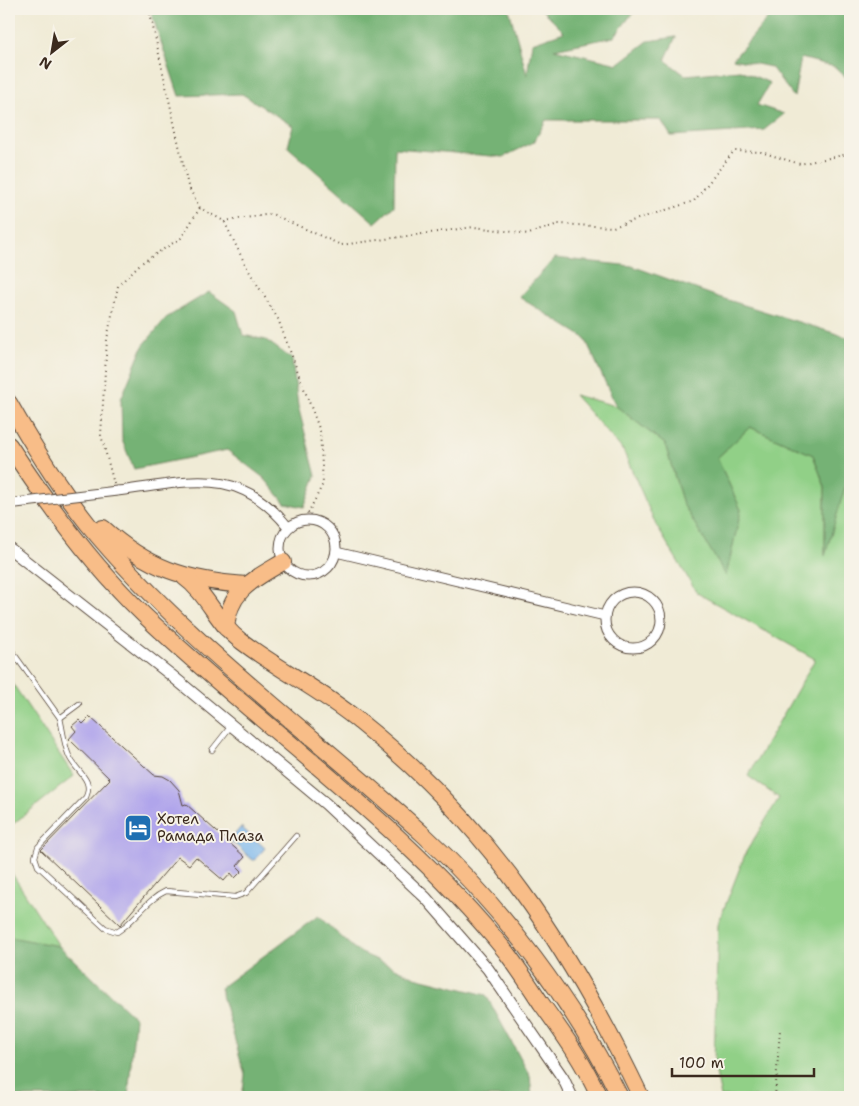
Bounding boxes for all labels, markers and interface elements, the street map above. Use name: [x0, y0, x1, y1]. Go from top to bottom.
north arrow: [28, 28, 78, 78]
text: N: [36, 53, 55, 74]
place label: Хотел Рамада Плаза: [157, 809, 265, 846]
hotel icon: Хотел Рамада Плаза: [123, 813, 153, 843]
scale bar: [672, 1046, 814, 1078]
text: 100 m: [679, 1053, 724, 1073]

